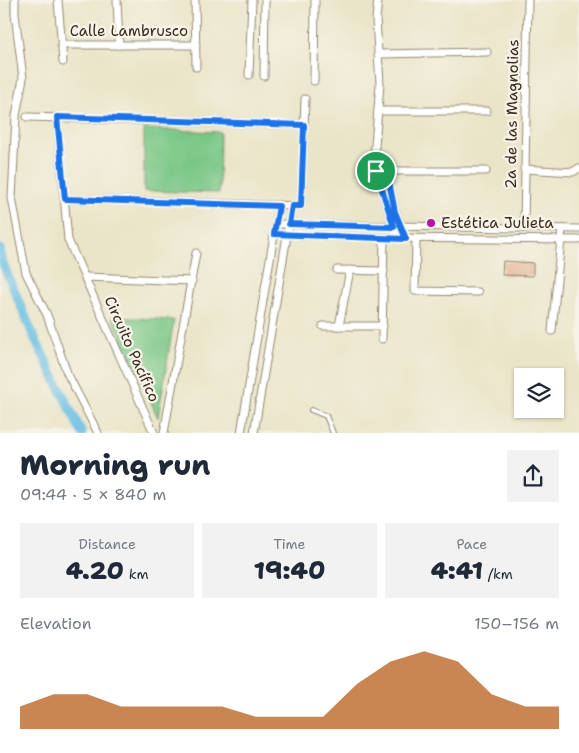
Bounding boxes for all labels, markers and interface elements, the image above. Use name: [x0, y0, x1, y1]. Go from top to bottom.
street label: Calle Lambrusco: [70, 21, 188, 41]
street label: 2a de las Magnolias: [501, 39, 523, 189]
pin: [355, 150, 397, 192]
icon: arrive: [362, 157, 390, 185]
place label: Estética Julieta: [441, 213, 554, 233]
marker: Estética Julieta: [425, 217, 437, 229]
street label: Circuito Pacífico: [100, 293, 164, 405]
map controls: [514, 368, 564, 418]
button: layers: [514, 368, 564, 418]
text: Morning run: [20, 446, 210, 484]
button: share: [507, 450, 559, 502]
text: 09:44 · 5 × 840 m: [20, 484, 166, 505]
text: Distance: [78, 535, 136, 553]
text: Time: [273, 535, 306, 553]
text: Pace: [456, 535, 487, 553]
text: 4.20: [66, 553, 124, 587]
text: 19:40: [254, 553, 325, 587]
text: 4:41: [431, 553, 483, 587]
text: km: [124, 565, 149, 583]
text: /km: [483, 565, 513, 583]
text: Elevation: [20, 613, 92, 634]
text: 150–156 m: [474, 613, 559, 634]

